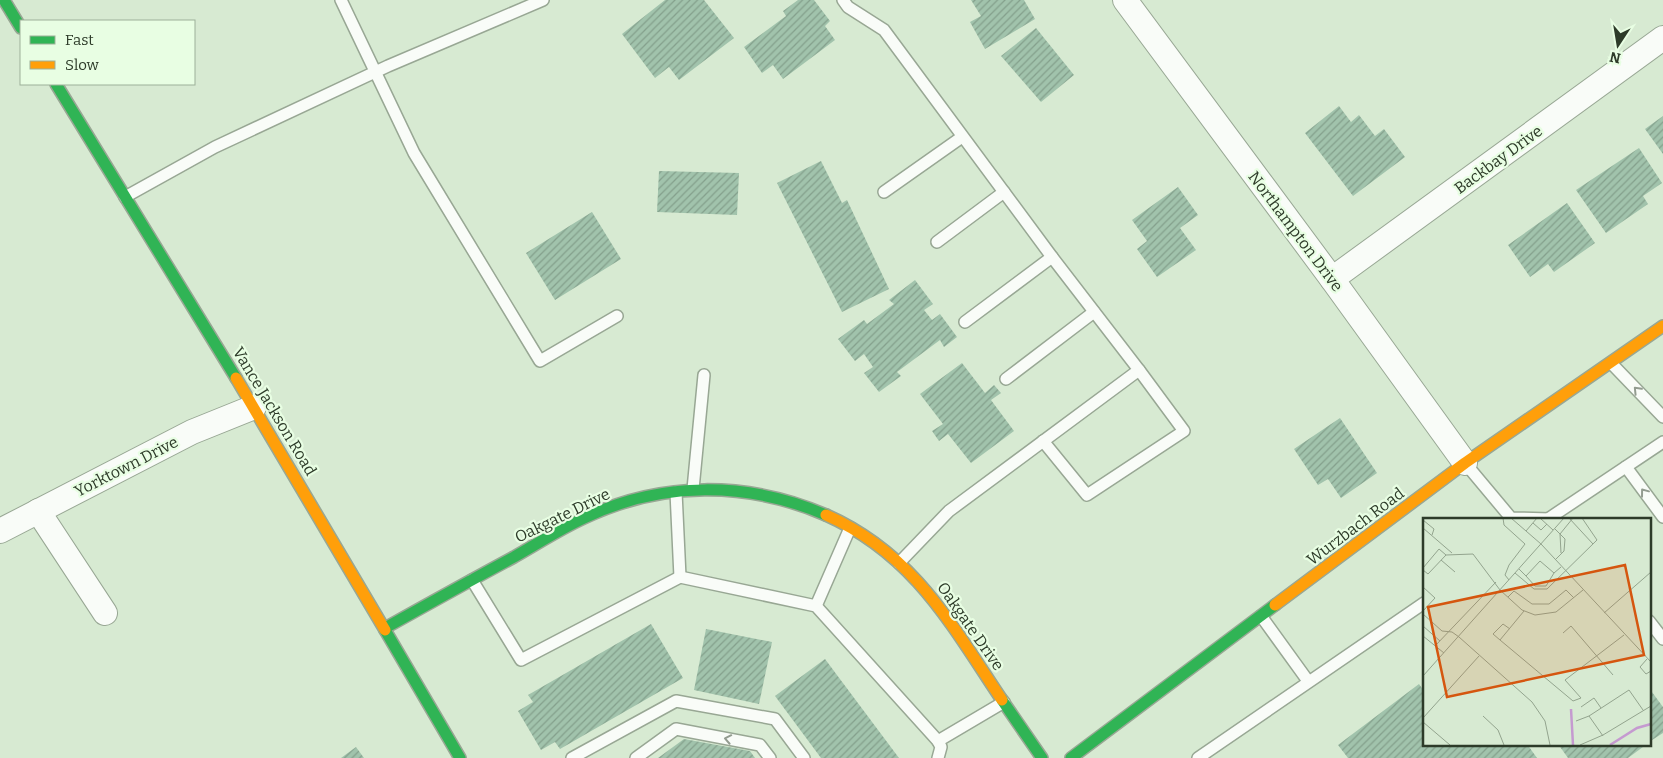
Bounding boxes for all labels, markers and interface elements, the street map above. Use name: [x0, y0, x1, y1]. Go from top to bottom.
legend: [20, 20, 195, 85]
north arrow: [1593, 20, 1643, 70]
text: Fast: [65, 31, 94, 49]
text: N: [1608, 48, 1622, 67]
text: Slow: [65, 56, 100, 74]
street label: Backbay Drive: [1451, 121, 1546, 198]
street label: Northampton Drive: [1244, 168, 1347, 295]
street label: Vance Jackson Road: [229, 344, 321, 479]
one-way arrow: [1634, 387, 1643, 396]
street label: Yorktown Drive: [71, 432, 181, 501]
street label: Wurzbach Road: [1303, 483, 1408, 569]
street label: Oakgate Drive: [512, 484, 613, 547]
one-way arrow: [1642, 489, 1650, 498]
inset map: [1423, 518, 1650, 746]
street label: Oakgate Drive: [933, 578, 1008, 674]
one-way arrow: [724, 734, 733, 745]

